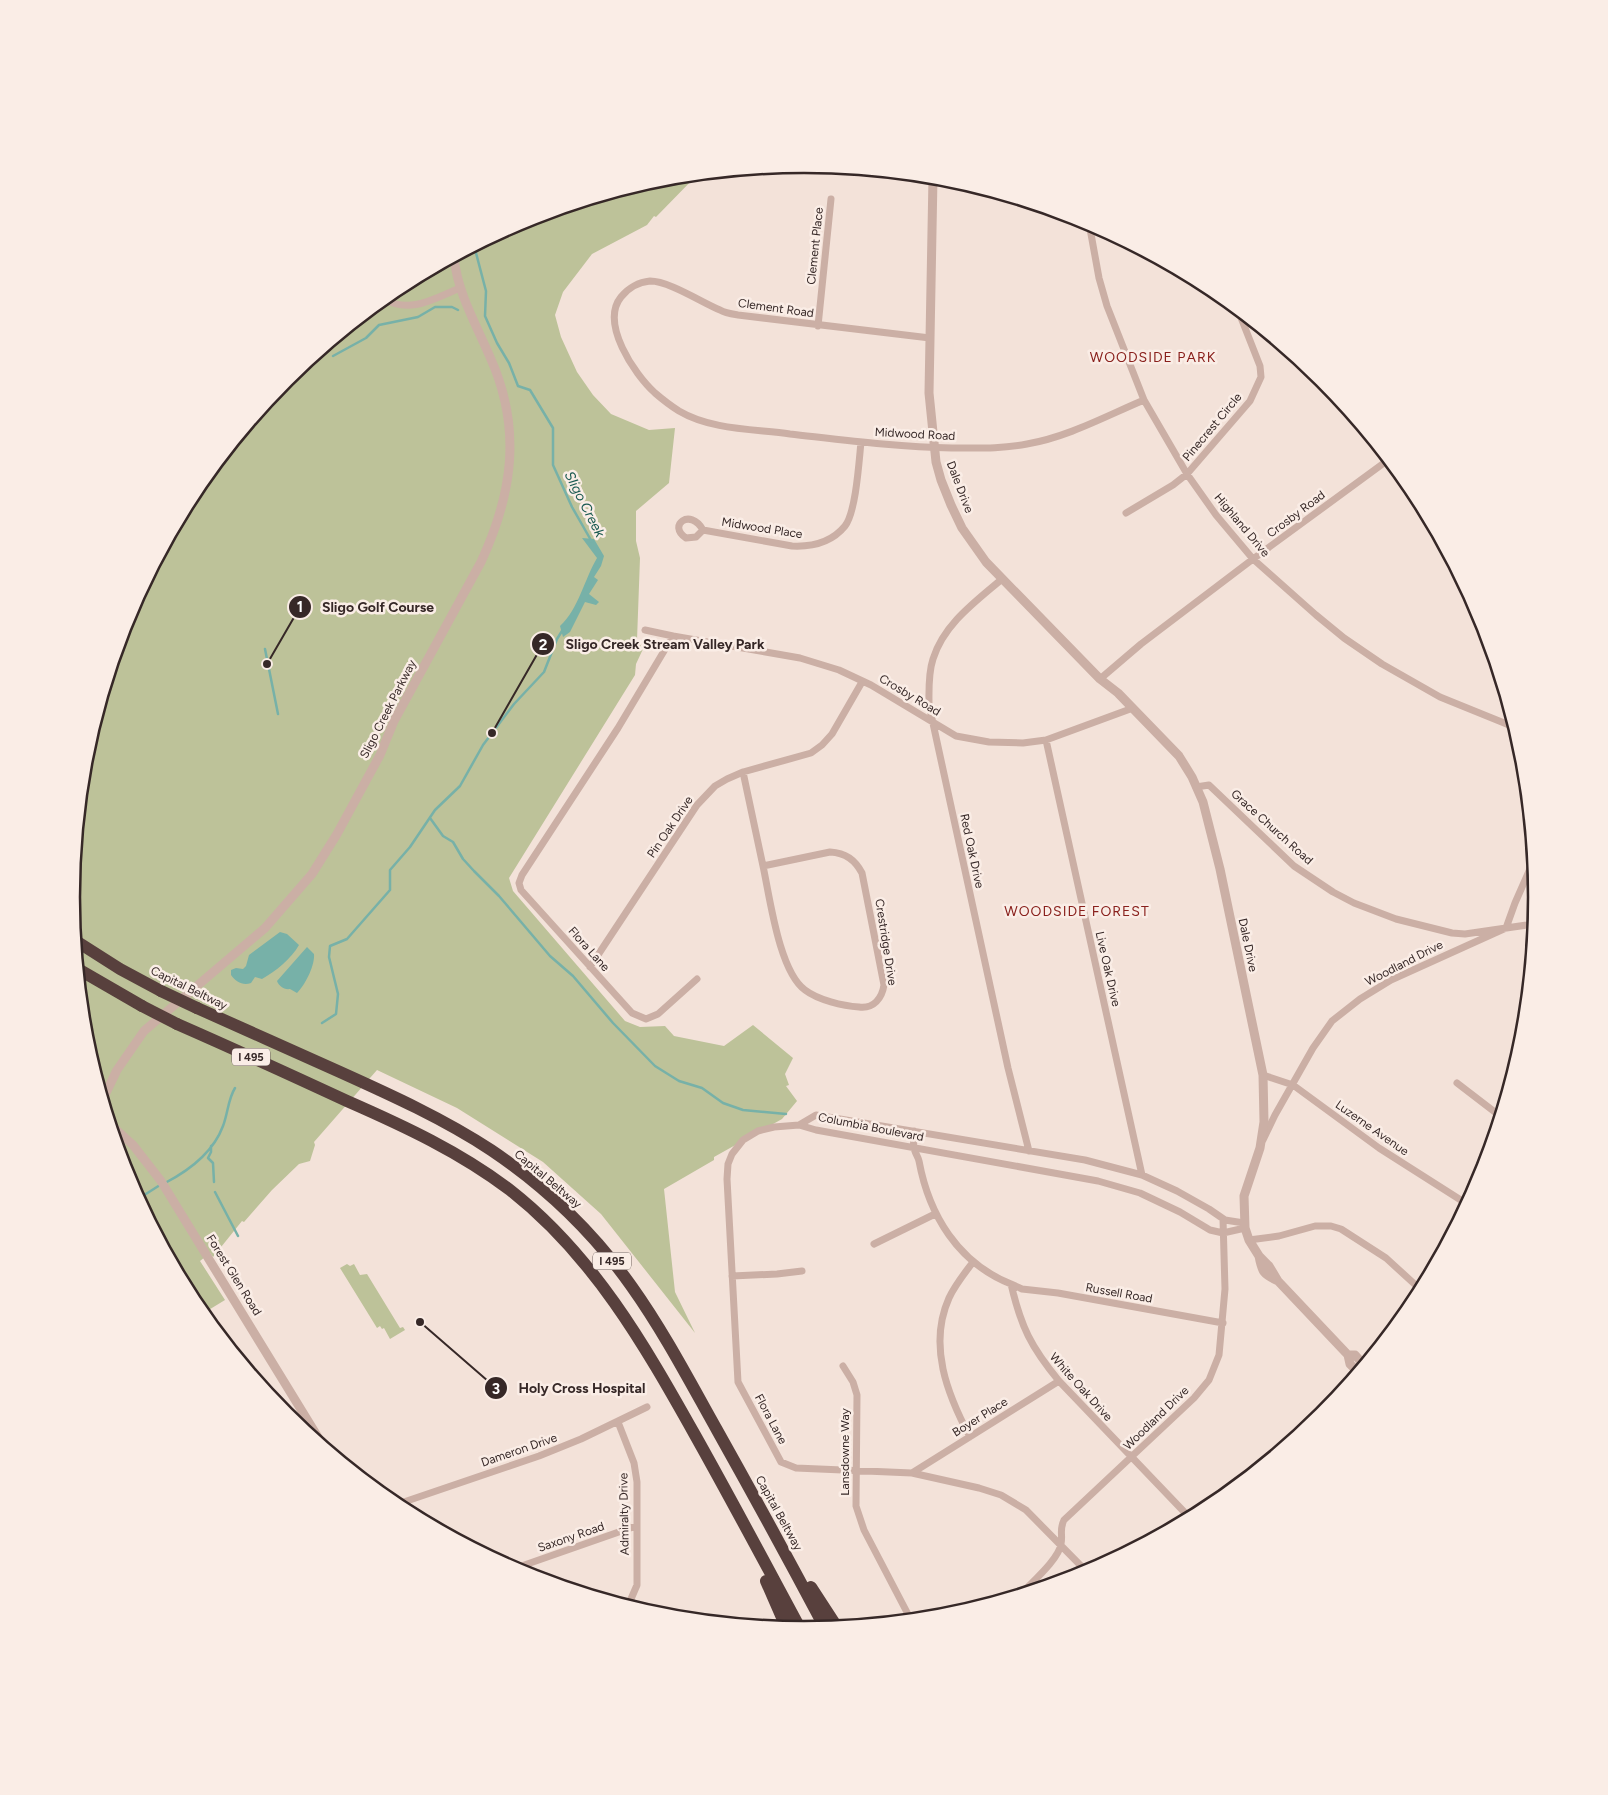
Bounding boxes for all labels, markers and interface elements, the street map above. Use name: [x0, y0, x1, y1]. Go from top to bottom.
street label: Clement Place: [804, 206, 826, 285]
street label: Clement Road: [737, 296, 815, 320]
district label: WOODSIDE PARK: [1090, 349, 1216, 366]
street label: Pinecrest Circle: [1180, 390, 1245, 464]
street label: Midwood Road: [874, 425, 956, 443]
street label: Dale Drive: [944, 459, 976, 515]
water label: Sligo Creek: [561, 468, 609, 541]
street label: Crosby Road: [1264, 488, 1328, 540]
street label: Highland Drive: [1211, 490, 1273, 560]
street label: Midwood Place: [720, 515, 804, 541]
callout: Sligo Golf Course: [287, 593, 444, 622]
text: 1: [297, 598, 303, 616]
text: Sligo Golf Course: [322, 599, 434, 616]
callout: Sligo Creek Stream Valley Park: [531, 630, 775, 659]
text: 2: [539, 636, 548, 654]
text: Sligo Creek Stream Valley Park: [566, 636, 765, 653]
street label: Sligo Creek Parkway: [357, 657, 419, 761]
street label: Crosby Road: [877, 671, 943, 719]
street label: Grace Church Road: [1228, 787, 1316, 867]
street label: Pin Oak Drive: [644, 793, 696, 860]
street label: Red Oak Drive: [957, 812, 987, 890]
street label: Crestridge Drive: [872, 898, 900, 987]
district label: WOODSIDE FOREST: [1004, 903, 1150, 920]
street label: Dale Drive: [1236, 917, 1261, 973]
street label: Flora Lane: [565, 924, 613, 974]
street label: Live Oak Drive: [1093, 930, 1124, 1008]
street label: Woodland Drive: [1363, 937, 1446, 989]
street label: Capital Beltway: [148, 963, 230, 1013]
road number: I 495: [232, 1048, 270, 1066]
street label: Luzerne Avenue: [1333, 1098, 1412, 1159]
street label: Columbia Boulevard: [817, 1110, 925, 1144]
street label: Capital Beltway: [511, 1147, 585, 1212]
street label: Forest Glen Road: [204, 1232, 264, 1318]
road number: I 495: [593, 1252, 631, 1270]
street label: Russell Road: [1084, 1280, 1154, 1306]
street label: White Oak Drive: [1047, 1350, 1116, 1424]
callout: Holy Cross Hospital: [484, 1374, 656, 1403]
text: 3: [492, 1380, 500, 1398]
text: Holy Cross Hospital: [518, 1380, 646, 1397]
street label: Woodland Drive: [1120, 1383, 1192, 1453]
street label: Flora Lane: [752, 1391, 790, 1447]
street label: Boyer Place: [950, 1394, 1011, 1440]
street label: Lansdowne Way: [838, 1408, 852, 1496]
street label: Dameron Drive: [479, 1430, 559, 1470]
street label: Admiralty Drive: [616, 1472, 632, 1555]
street label: Capital Beltway: [753, 1473, 806, 1554]
street label: Saxony Road: [536, 1519, 606, 1555]

